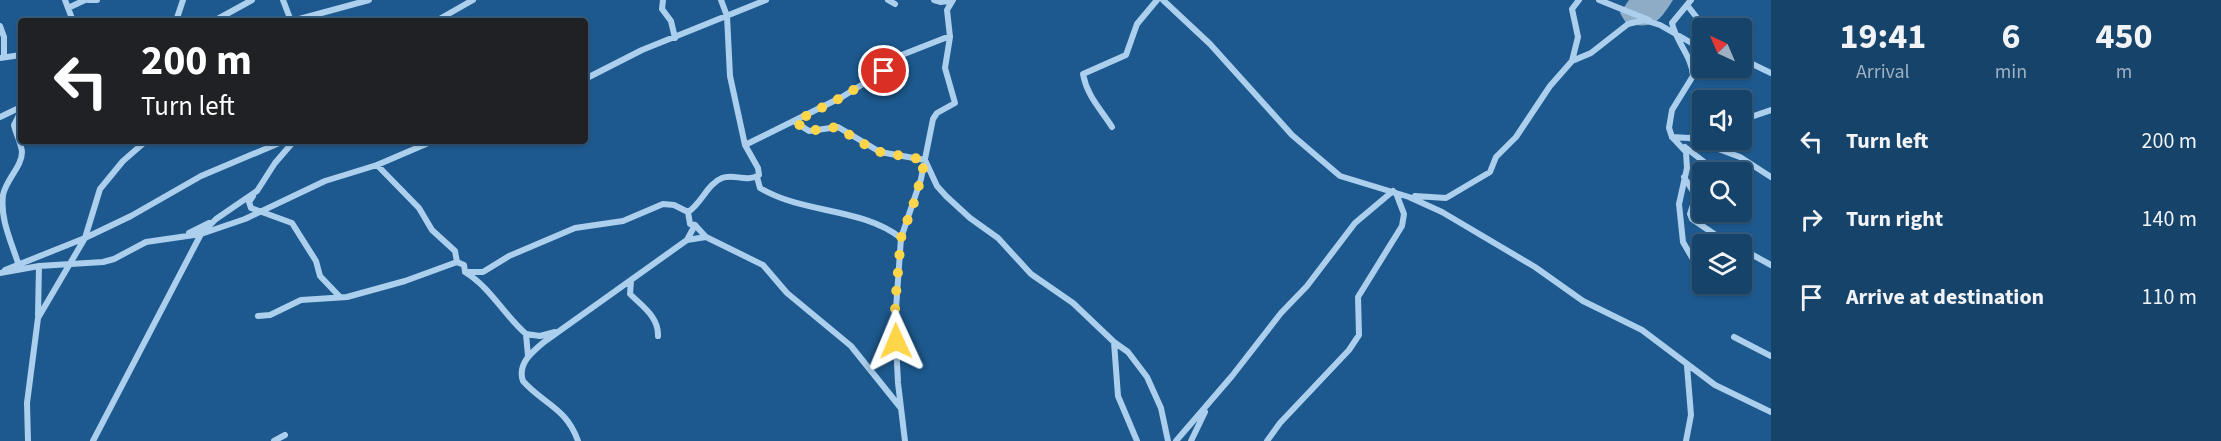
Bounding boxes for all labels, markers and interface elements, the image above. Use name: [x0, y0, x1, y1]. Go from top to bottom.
text: 19:41: [1839, 11, 1926, 62]
text: 6: [2001, 11, 2020, 62]
text: 450: [2096, 11, 2153, 62]
north arrow: [1692, 18, 1752, 78]
map controls: [1692, 18, 1752, 294]
text: 200 m: [141, 31, 252, 91]
icon: left: [42, 42, 120, 120]
pin: [858, 45, 909, 96]
icon: arrive: [867, 54, 900, 87]
text: Arrival: [1856, 58, 1910, 86]
text: min: [1995, 58, 2027, 86]
text: m: [2116, 58, 2132, 86]
text: Turn left: [141, 87, 235, 126]
button: sound: [1692, 90, 1752, 150]
icon: left: [1795, 125, 1828, 158]
text: Turn left: [1846, 125, 1928, 157]
text: 200 m: [2142, 125, 2197, 157]
button: search: [1692, 162, 1752, 222]
icon: right: [1795, 203, 1828, 236]
text: Turn right: [1846, 203, 1943, 235]
text: 140 m: [2142, 203, 2197, 235]
button: layers: [1692, 234, 1752, 294]
icon: arrive: [1795, 281, 1828, 314]
text: Arrive at destination: [1846, 281, 2044, 313]
text: 110 m: [2142, 281, 2197, 313]
position arrow: [864, 309, 928, 373]

